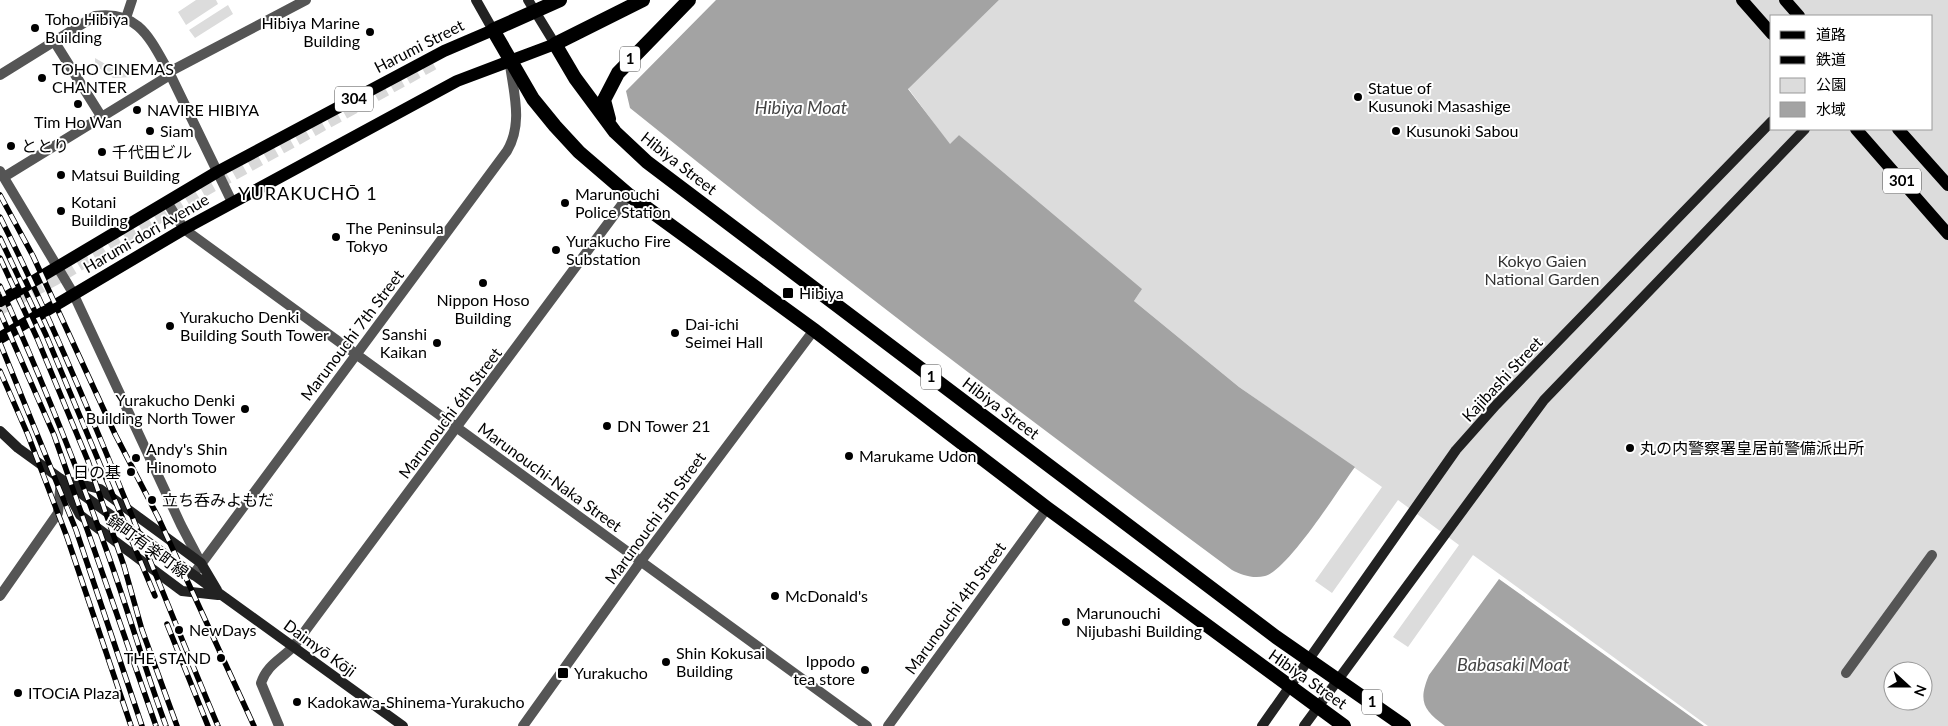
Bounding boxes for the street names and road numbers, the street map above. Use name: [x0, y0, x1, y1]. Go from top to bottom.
street label: Harumi Street: [371, 15, 467, 76]
road number: 1: [620, 46, 640, 72]
road number: 304: [335, 86, 373, 112]
street label: Hibiya Street: [638, 127, 721, 198]
road number: 301: [1883, 168, 1921, 194]
street label: Harumi-dori Avenue: [80, 189, 212, 276]
street label: Marunouchi 7th Street: [296, 265, 407, 404]
street label: Kajibashi Street: [1458, 332, 1546, 425]
street label: Marunouchi 6th Street: [394, 343, 505, 482]
road number: 1: [921, 364, 941, 390]
street label: Hibiya Street: [959, 373, 1044, 443]
street label: Marunouchi-Naka Street: [475, 418, 626, 535]
street label: Marunouchi 5th Street: [600, 448, 709, 588]
street label: 錦町有楽町線: [104, 510, 193, 581]
street label: Marunouchi 4th Street: [900, 538, 1009, 678]
street label: Daimyō Kōji: [280, 615, 360, 680]
street label: Hibiya Street: [1266, 645, 1351, 713]
road number: 1: [1362, 690, 1382, 714]

